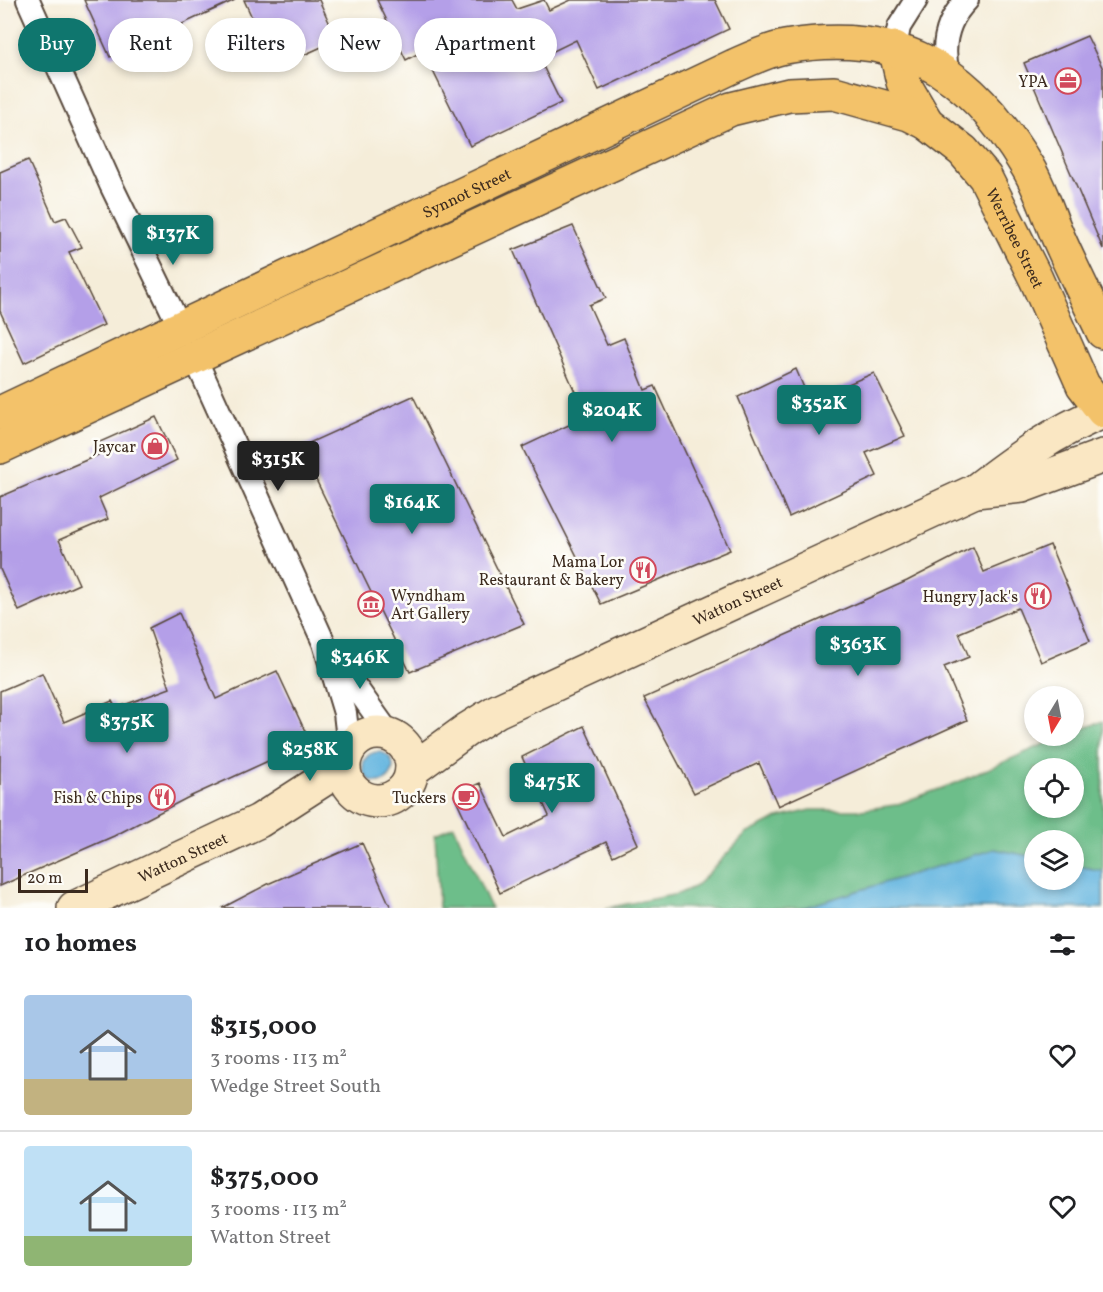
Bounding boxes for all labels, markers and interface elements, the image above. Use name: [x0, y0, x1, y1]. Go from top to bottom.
chip: Buy: [18, 18, 96, 72]
chip: Rent: [108, 18, 193, 72]
chip: Filters: [205, 18, 306, 72]
chip: New: [318, 18, 402, 72]
chip: Apartment: [414, 18, 557, 72]
office icon: YPA: [1053, 66, 1083, 96]
place label: YPA: [1018, 72, 1048, 94]
street label: Synnot Street: [419, 164, 516, 225]
street label: Werribee Street: [979, 185, 1048, 293]
pin: $137K: [131, 215, 215, 266]
text: $137K: [146, 220, 200, 248]
pin: $352K: [777, 385, 861, 436]
text: $352K: [791, 390, 847, 418]
pin: $204K: [570, 392, 654, 443]
text: $204K: [582, 397, 642, 425]
shop icon: Jaycar: [140, 431, 170, 461]
place label: Jaycar: [93, 437, 136, 459]
pin: $315K: [236, 441, 320, 492]
text: $315K: [251, 446, 305, 474]
pin: $164K: [370, 484, 454, 535]
text: $164K: [384, 489, 440, 517]
place label: Mama Lor Restaurant & Bakery: [479, 552, 624, 592]
restaurant icon: Mama Lor Restaurant & Bakery: [628, 555, 658, 585]
street label: Watton Street: [689, 572, 787, 632]
restaurant icon: Hungry Jack's: [1023, 581, 1053, 611]
place label: Wyndham Art Gallery: [391, 586, 470, 626]
place label: Hungry Jack's: [922, 587, 1018, 609]
museum icon: Wyndham Art Gallery: [356, 589, 386, 619]
pin: $363K: [816, 626, 900, 677]
text: $363K: [830, 631, 886, 659]
pin: $346K: [318, 639, 402, 690]
text: $346K: [331, 644, 389, 672]
north arrow: [1024, 686, 1084, 746]
map controls: [1024, 686, 1084, 890]
pin: $375K: [85, 703, 169, 754]
text: $375K: [99, 708, 155, 736]
pin: $258K: [268, 731, 352, 782]
text: $258K: [282, 736, 338, 764]
button: locate: [1024, 758, 1084, 818]
pin: $475K: [510, 763, 594, 814]
text: $475K: [524, 768, 580, 796]
restaurant icon: Fish & Chips: [147, 782, 177, 812]
cafe icon: Tuckers: [451, 782, 481, 812]
place label: Fish & Chips: [53, 788, 142, 810]
place label: Tuckers: [392, 788, 446, 810]
street label: Watton Street: [135, 828, 232, 889]
button: layers: [1024, 830, 1084, 890]
scale bar: [18, 866, 88, 894]
text: 20 m: [27, 868, 62, 890]
text: 10 homes: [24, 926, 137, 962]
icon: filters: [1046, 928, 1079, 961]
text: $315,000: [210, 1009, 317, 1045]
icon: home: [72, 1019, 144, 1091]
icon: heart: [1046, 1039, 1079, 1072]
text: 3 rooms · 113 m²: [210, 1045, 347, 1073]
text: Wedge Street South: [210, 1073, 381, 1101]
text: $375,000: [210, 1160, 319, 1196]
icon: home: [72, 1170, 144, 1242]
icon: heart: [1046, 1190, 1079, 1223]
text: 3 rooms · 113 m²: [210, 1196, 347, 1224]
text: Watton Street: [210, 1224, 331, 1252]

